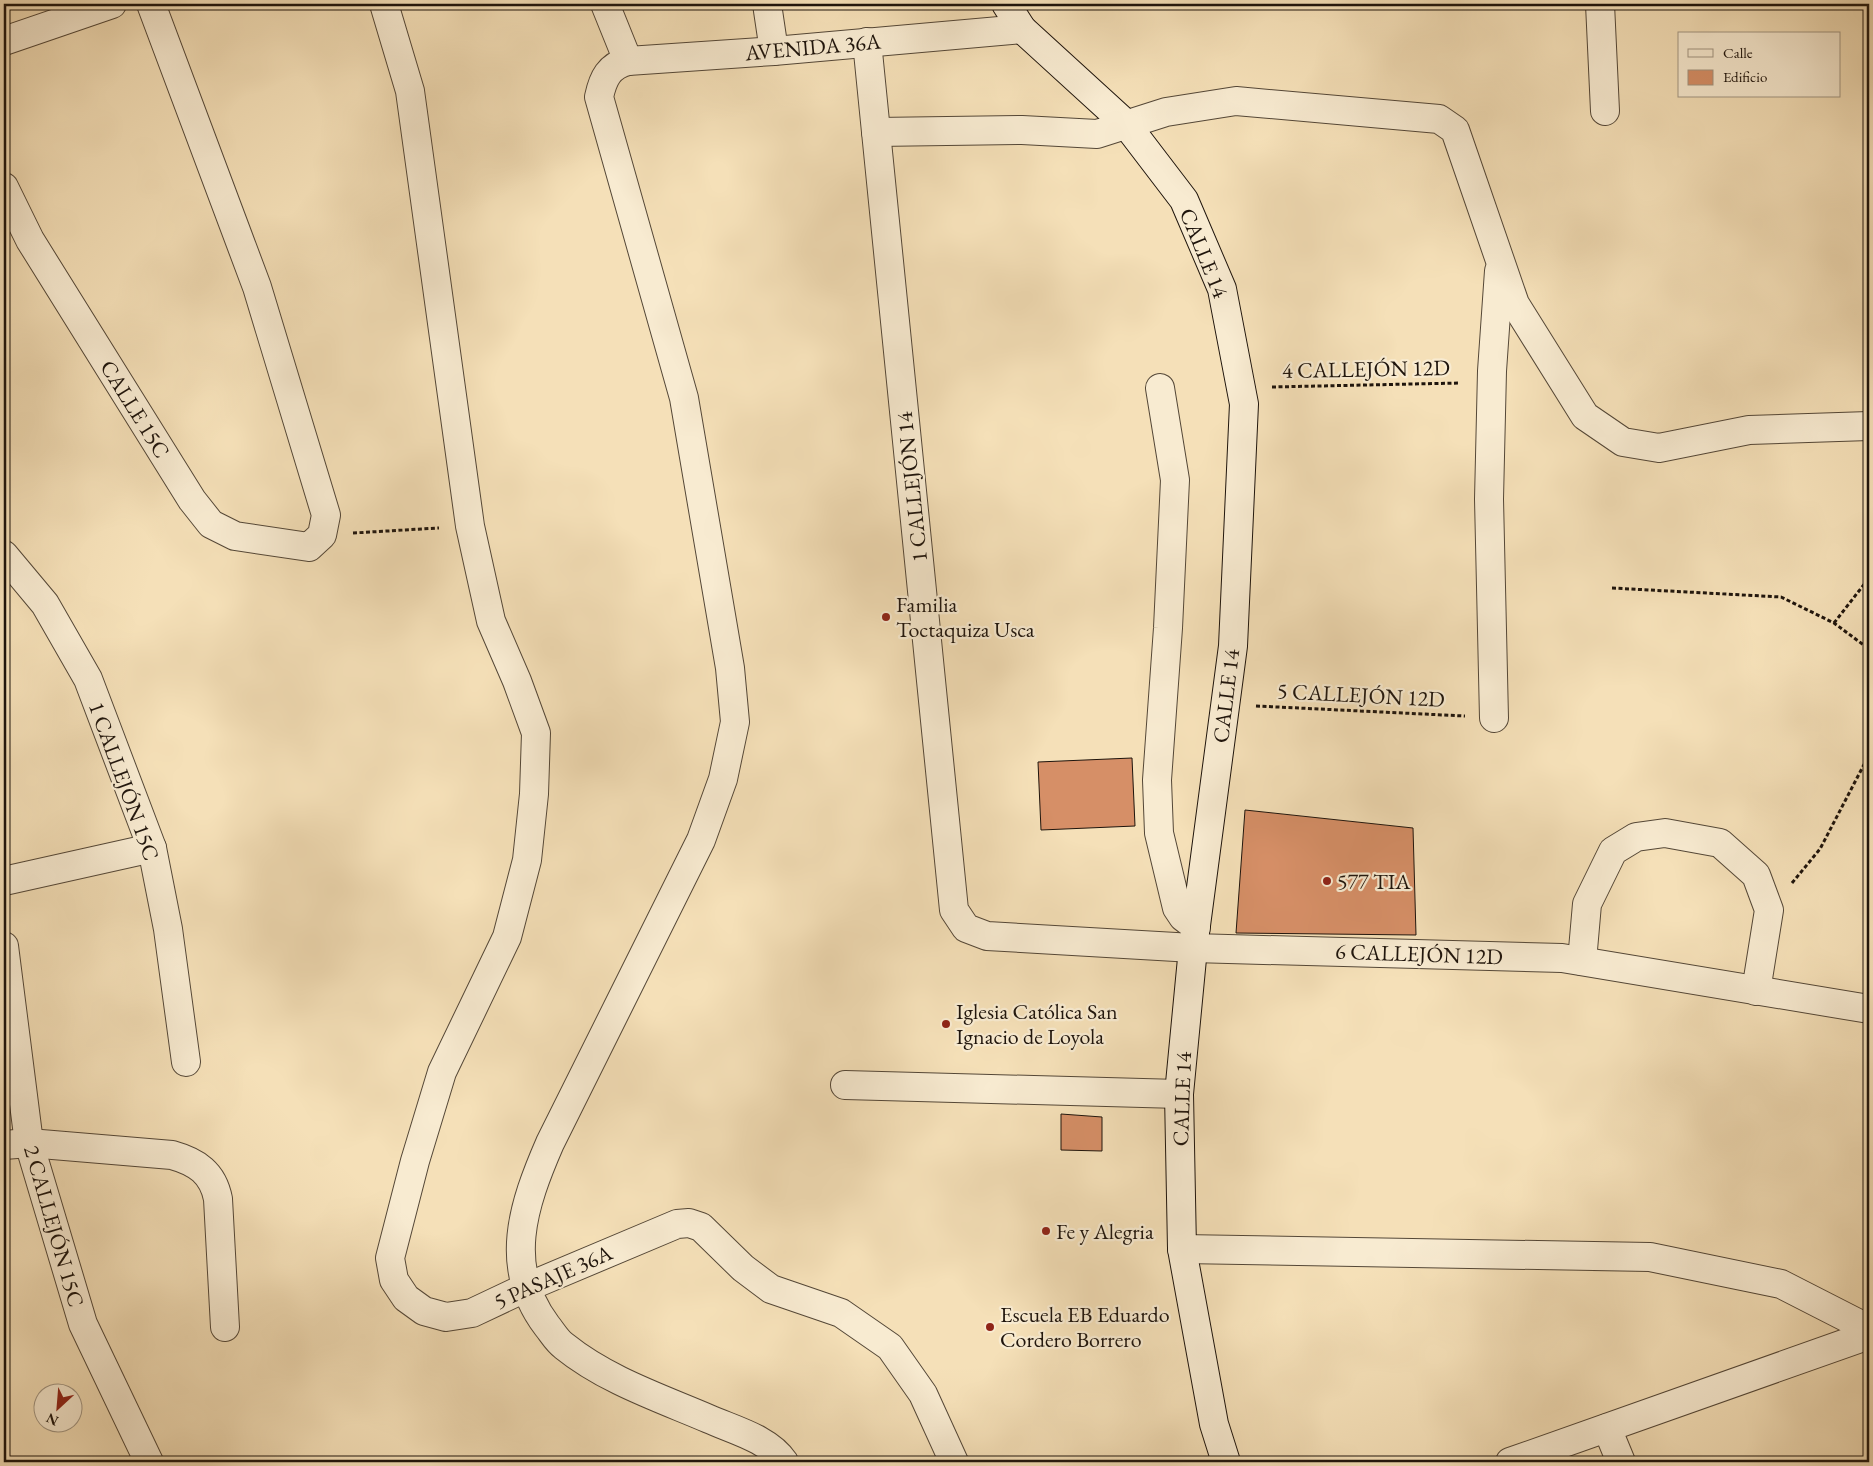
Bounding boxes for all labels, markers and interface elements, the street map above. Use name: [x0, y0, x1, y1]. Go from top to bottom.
street label: AVENIDA 36A: [743, 27, 883, 67]
legend: [1678, 32, 1840, 98]
text: Calle: [1723, 43, 1753, 62]
text: Edificio: [1723, 67, 1767, 86]
street label: CALLE 14: [1173, 204, 1235, 303]
street label: 4 CALLEJÓN 12D: [1282, 353, 1450, 385]
street label: CALLE 15C: [94, 355, 176, 463]
street label: 1 CALLEJÓN 14: [890, 410, 934, 564]
place label: Familia Toctaquiza Usca: [896, 590, 1035, 644]
marker: Familia Toctaquiza Usca: [880, 611, 892, 623]
street label: CALLE 14: [1206, 647, 1246, 745]
street label: 5 CALLEJÓN 12D: [1276, 676, 1446, 714]
street label: 1 CALLEJÓN 15C: [82, 698, 166, 864]
place label: 577 TIA: [1337, 867, 1411, 896]
marker: 577 TIA: [1321, 875, 1333, 887]
street label: 6 CALLEJÓN 12D: [1335, 937, 1503, 971]
place label: Iglesia Católica San Ignacio de Loyola: [956, 997, 1118, 1051]
marker: Iglesia Católica San Ignacio de Loyola: [940, 1018, 952, 1030]
street label: CALLE 14: [1166, 1051, 1198, 1147]
street label: 2 CALLEJÓN 15C: [17, 1142, 91, 1310]
place label: Fe y Alegria: [1056, 1217, 1154, 1246]
marker: Fe y Alegria: [1040, 1225, 1052, 1237]
street label: 5 PASAJE 36A: [489, 1238, 617, 1316]
place label: Escuela EB Eduardo Cordero Borrero: [1000, 1300, 1170, 1354]
marker: Escuela EB Eduardo Cordero Borrero: [984, 1321, 996, 1333]
north arrow: [32, 1384, 82, 1434]
text: N: [43, 1409, 61, 1430]

